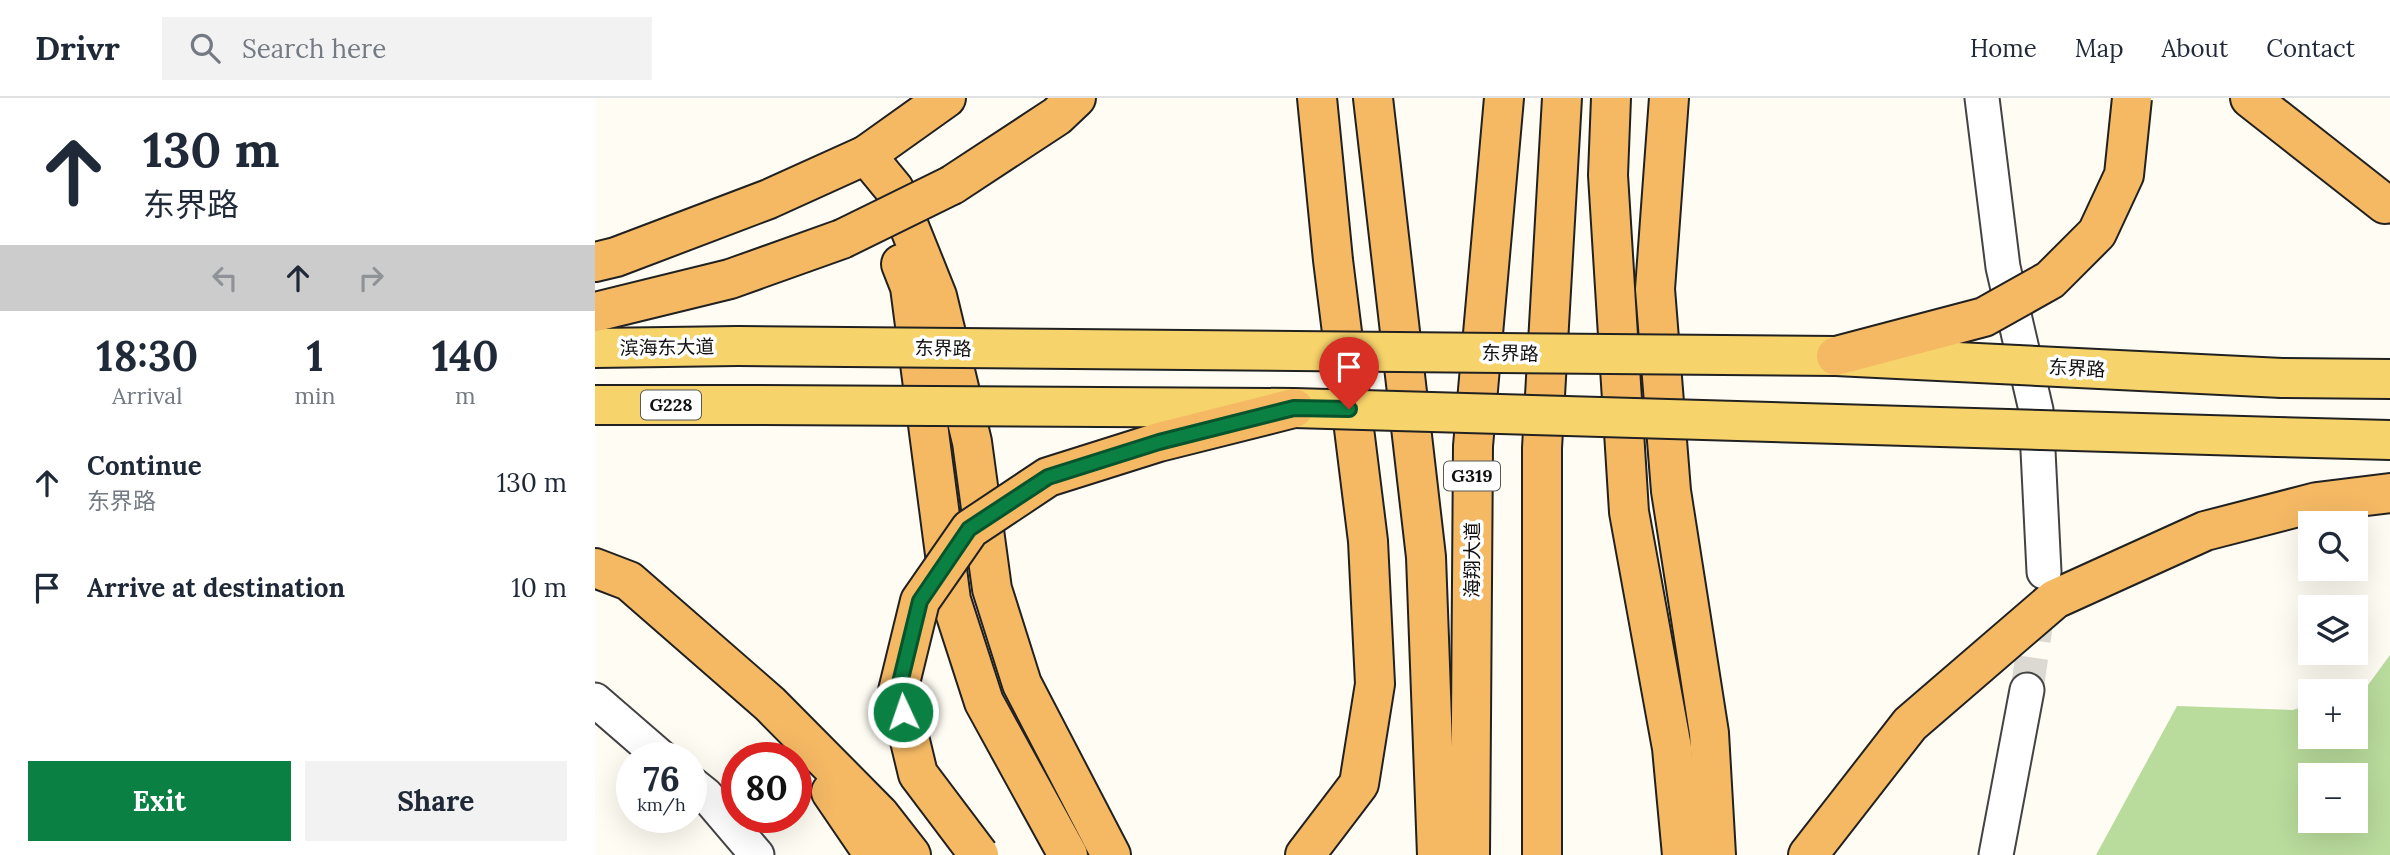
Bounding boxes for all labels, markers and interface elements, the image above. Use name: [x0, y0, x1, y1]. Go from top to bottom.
search box: [162, 17, 652, 80]
text: Drivr: [35, 27, 120, 69]
icon: search: [186, 29, 224, 67]
text: Search here: [242, 32, 386, 65]
text: Home: [1970, 33, 2037, 64]
text: Map: [2075, 33, 2124, 64]
text: About: [2162, 33, 2228, 64]
text: Contact: [2266, 33, 2355, 64]
text: 130 m: [143, 118, 279, 180]
icon: ahead: [28, 126, 119, 217]
text: 东界路: [143, 184, 239, 225]
icon: left: [206, 259, 244, 297]
icon: ahead: [279, 259, 317, 297]
icon: right: [352, 259, 390, 297]
text: 18:30: [96, 329, 198, 383]
text: 1: [307, 329, 324, 383]
text: 140: [432, 329, 499, 383]
street label: 滨海东大道: [619, 334, 715, 360]
street label: 东界路: [914, 336, 972, 360]
pin: [1319, 337, 1379, 409]
street label: 东界路: [1481, 341, 1539, 365]
icon: arrive: [1330, 348, 1368, 386]
street label: 东界路: [2048, 355, 2106, 381]
text: Arrival: [112, 381, 182, 410]
text: min: [295, 381, 336, 410]
text: m: [455, 381, 476, 410]
road number: G228: [641, 390, 701, 419]
text: Continue: [87, 449, 202, 482]
road number: G319: [1444, 462, 1500, 490]
icon: ahead: [28, 464, 66, 502]
text: 130 m: [497, 466, 567, 499]
text: 东界路: [87, 486, 156, 515]
map controls: [2298, 511, 2368, 833]
button: search: [2298, 511, 2368, 581]
street label: 海翔大道: [1460, 522, 1484, 598]
icon: arrive: [28, 569, 66, 607]
text: Arrive at destination: [87, 571, 345, 604]
text: 10 m: [511, 571, 567, 604]
button: layers: [2298, 595, 2368, 665]
position arrow: [866, 675, 940, 749]
button: +: [2298, 679, 2368, 749]
speed limit sign: 80: [721, 742, 812, 833]
text: 76: [643, 756, 680, 801]
button: Exit: [28, 761, 291, 841]
button: Share: [305, 761, 567, 841]
button: −: [2298, 763, 2368, 833]
text: km/h: [637, 793, 686, 816]

